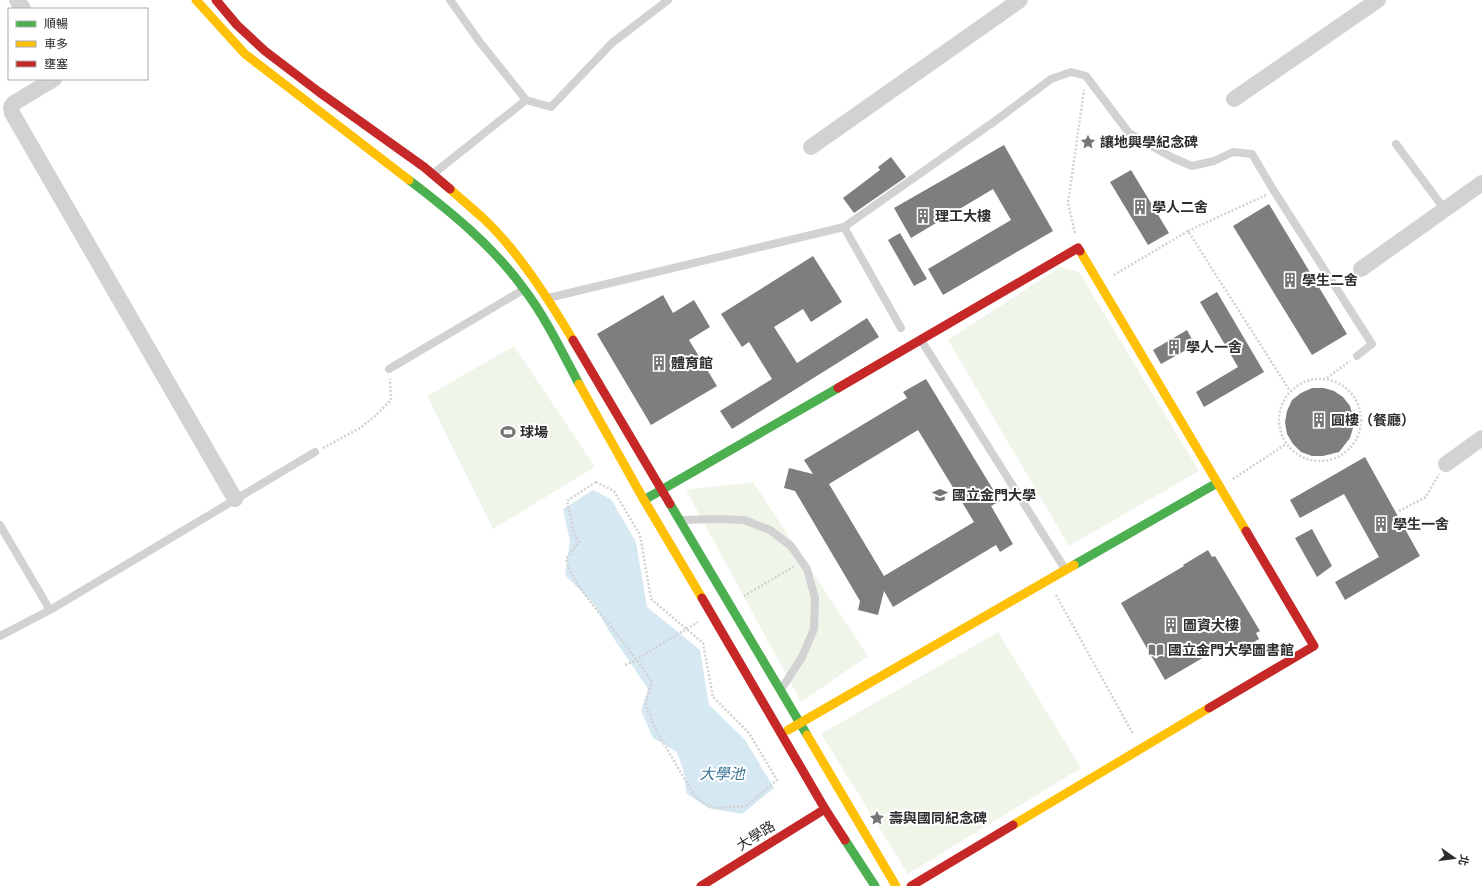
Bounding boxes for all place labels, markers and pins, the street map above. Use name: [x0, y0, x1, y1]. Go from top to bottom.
place icon: 讓地興學紀念碑: [1079, 133, 1097, 151]
place label: 讓地興學紀念碑: [1100, 134, 1198, 151]
building icon: 學人二舍: [1131, 198, 1149, 216]
place label: 學人二舍: [1152, 199, 1208, 216]
building icon: 理工大樓: [914, 207, 932, 225]
place label: 理工大樓: [935, 208, 991, 225]
building icon: 學生二舍: [1281, 271, 1299, 289]
place label: 學生二舍: [1302, 272, 1358, 289]
building icon: 學人一舍: [1165, 338, 1183, 356]
place label: 學人一舍: [1186, 339, 1242, 356]
building icon: 體育館: [650, 354, 668, 372]
place label: 體育館: [671, 355, 713, 372]
building icon: 圓樓（餐廳）: [1310, 411, 1328, 429]
place label: 圓樓（餐廳）: [1331, 412, 1415, 429]
sports icon: 球場: [499, 423, 517, 441]
place label: 球場: [520, 424, 548, 441]
school or university icon: 國立金門大學: [931, 486, 949, 504]
place label: 國立金門大學: [952, 487, 1036, 504]
building icon: 學生一舍: [1372, 515, 1390, 533]
place label: 學生一舍: [1393, 516, 1449, 533]
building icon: 圖資大樓: [1162, 616, 1180, 634]
place label: 圖資大樓: [1183, 617, 1239, 634]
library icon: 國立金門大學圖書館: [1147, 641, 1165, 659]
place label: 國立金門大學圖書館: [1168, 642, 1294, 659]
place icon: 壽與國同紀念碑: [868, 809, 886, 827]
place label: 壽與國同紀念碑: [889, 810, 987, 827]

